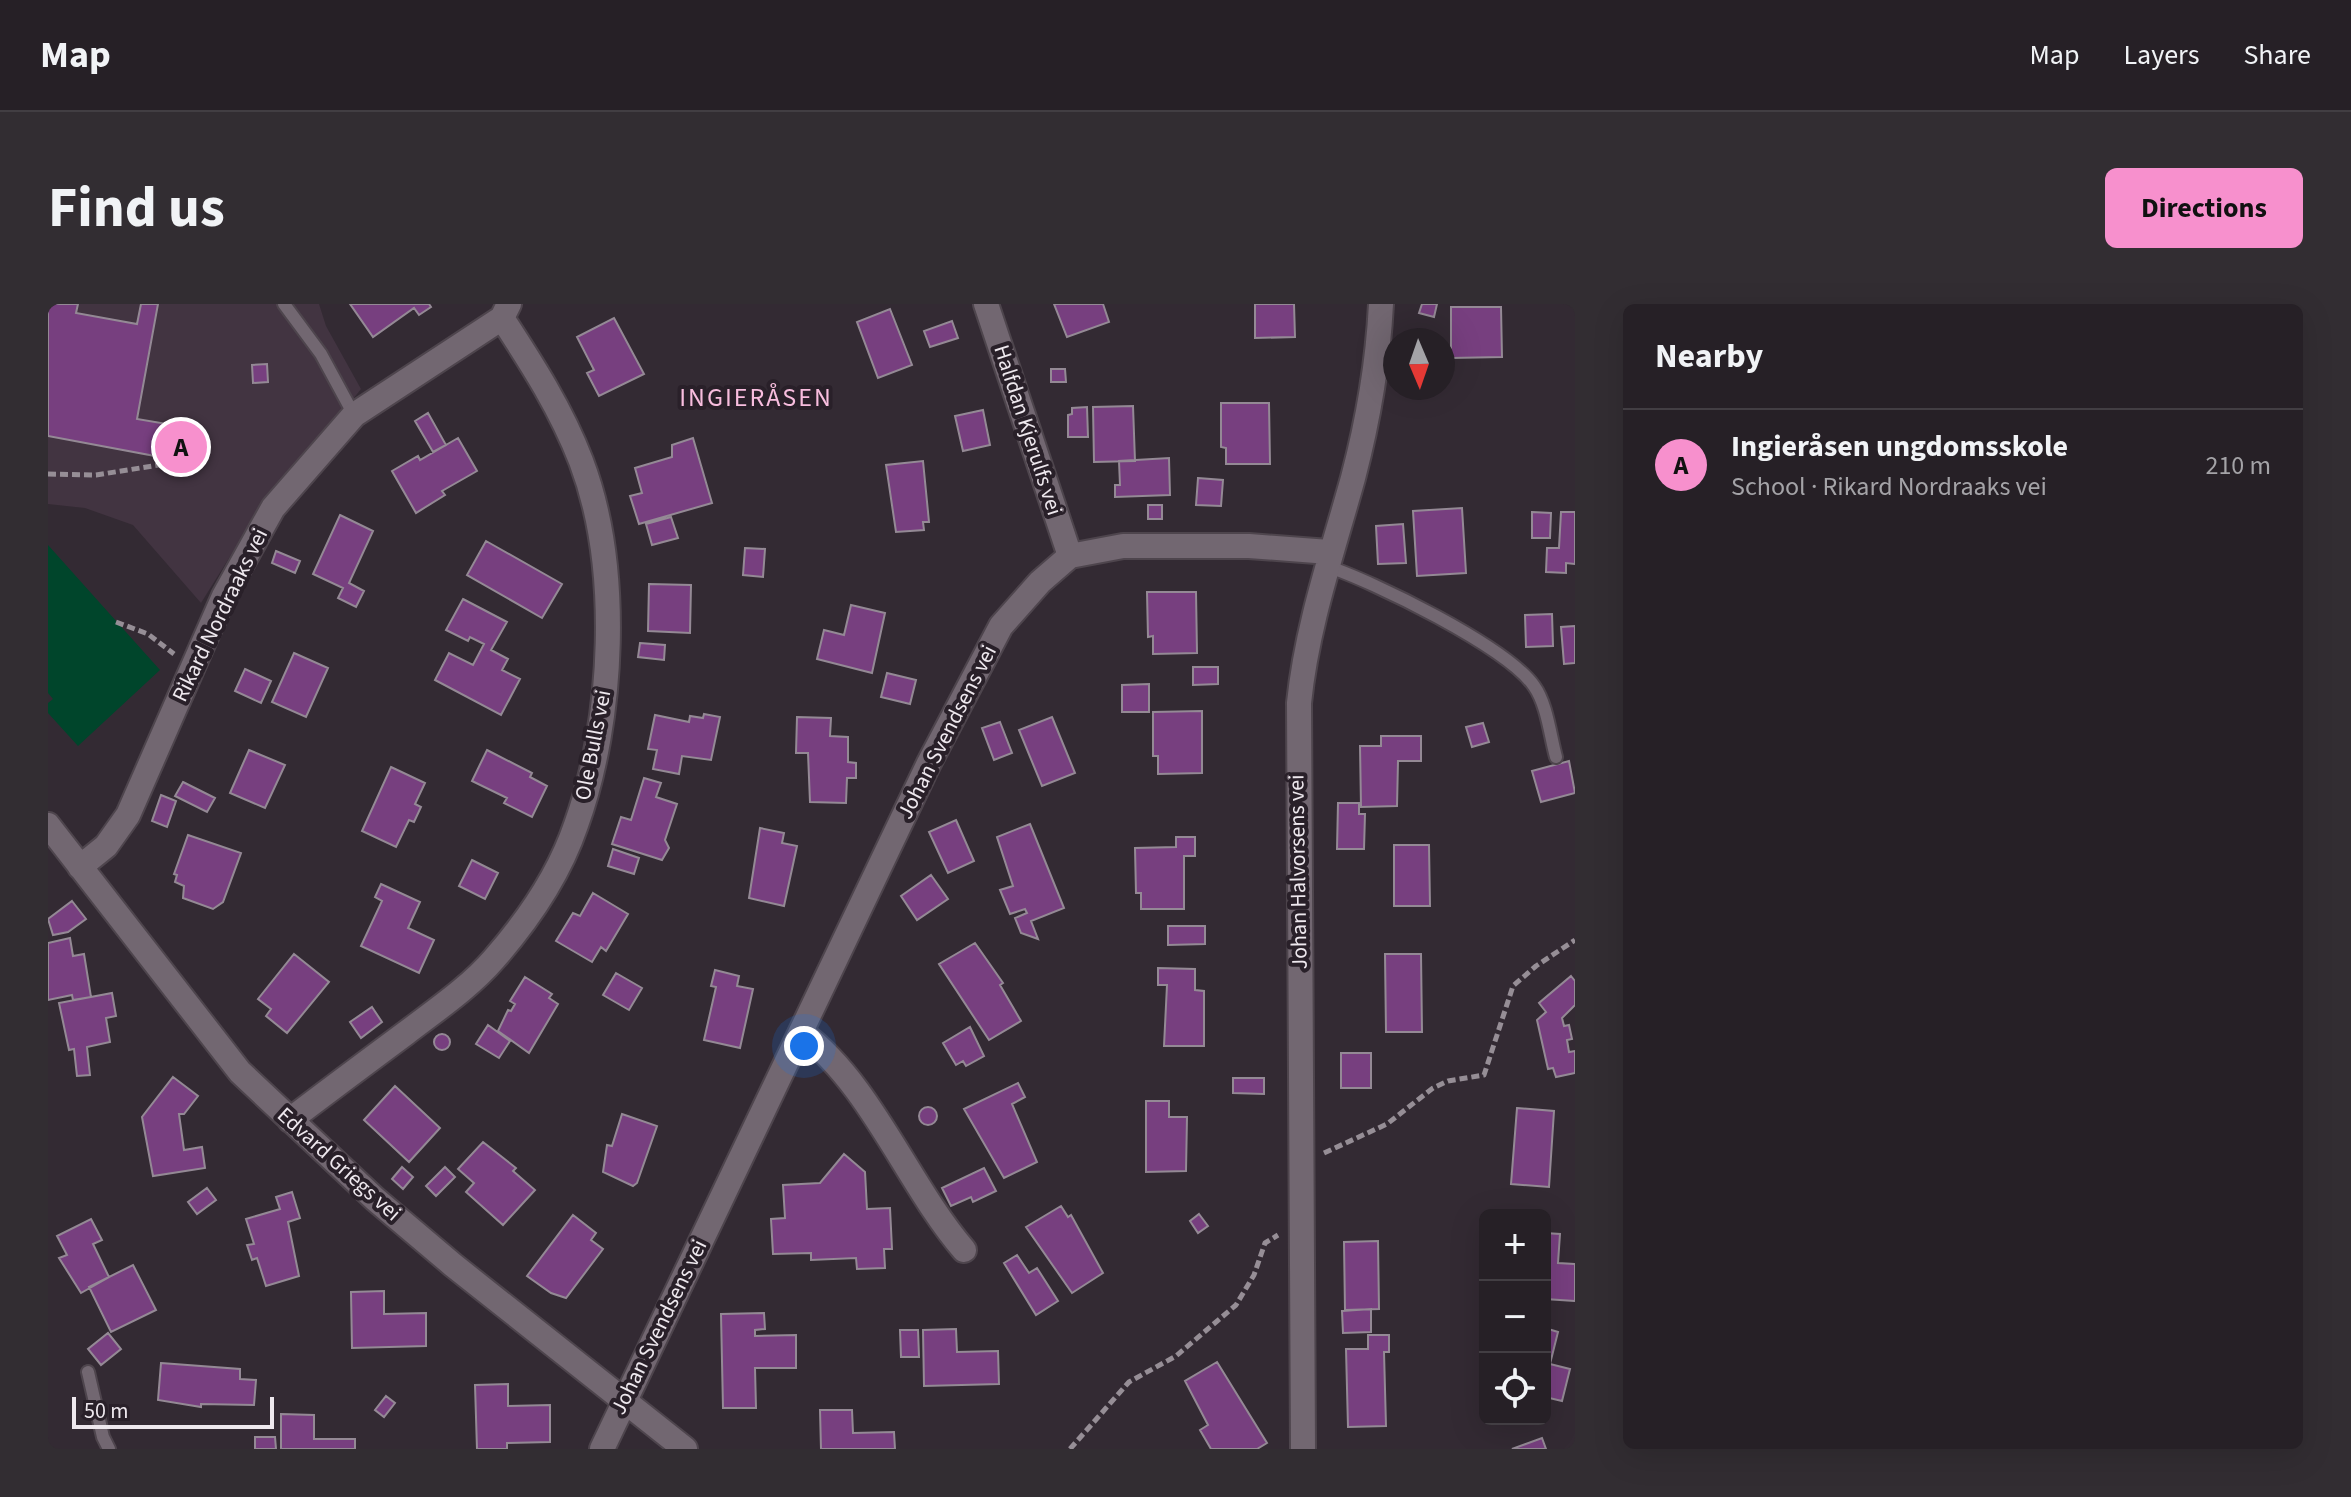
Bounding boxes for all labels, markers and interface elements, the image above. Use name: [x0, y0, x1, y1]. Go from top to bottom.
text: Map: [40, 28, 111, 82]
text: Map: [2029, 35, 2079, 75]
text: Layers: [2123, 35, 2199, 75]
text: Share: [2243, 35, 2311, 75]
button: Directions: [2105, 168, 2303, 248]
text: Find us: [48, 169, 225, 248]
north arrow: [1383, 328, 1455, 400]
text: Nearby: [1655, 332, 1763, 381]
street label: Halfdan Kjerulfs vei: [985, 341, 1071, 519]
district label: INGIERÅSEN: [679, 379, 833, 416]
pin: A: [155, 417, 207, 477]
text: Ingieråsen ungdomsskole: [1731, 425, 2068, 468]
text: A: [1674, 447, 1688, 484]
text: 210 m: [2205, 447, 2271, 484]
text: School · Rikard Nordraaks vei: [1731, 468, 2047, 505]
street label: Rikard Nordraaks vei: [164, 523, 276, 707]
street label: Johan Svendsens vei: [889, 639, 1005, 825]
street label: Ole Bulls vei: [567, 687, 619, 803]
street label: Johan Halvorsens vei: [1280, 774, 1316, 970]
your location: [784, 1026, 824, 1066]
street label: Edvard Griegs vei: [270, 1100, 408, 1228]
map controls: [1479, 1209, 1551, 1425]
button: +: [1479, 1209, 1551, 1281]
street label: Johan Svendsens vei: [603, 1234, 715, 1420]
button: −: [1479, 1281, 1551, 1353]
button: locate: [1479, 1353, 1551, 1425]
scale bar: [72, 1393, 274, 1429]
text: 50 m: [84, 1395, 129, 1427]

